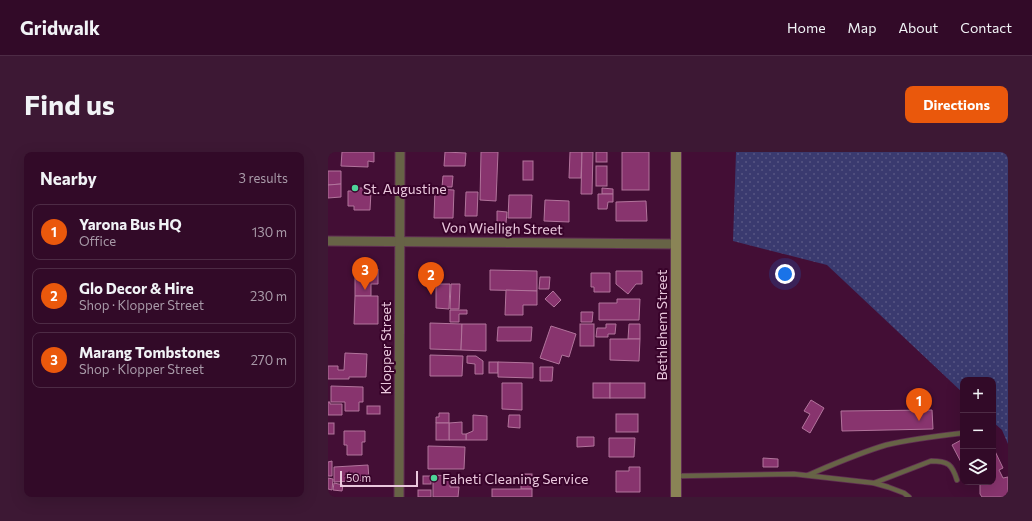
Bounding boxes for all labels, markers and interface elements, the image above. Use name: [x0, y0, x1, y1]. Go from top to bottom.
text: Gridwalk: [20, 16, 100, 39]
text: Home: [787, 19, 826, 36]
text: Map: [848, 19, 876, 36]
text: About: [898, 19, 938, 36]
text: Contact: [960, 19, 1012, 36]
button: Directions: [905, 86, 1008, 123]
text: Find us: [24, 87, 115, 121]
text: Nearby: [40, 168, 97, 189]
text: 3 results: [239, 170, 288, 186]
place label: St. Augustine: [363, 180, 447, 197]
marker: St. Augustine: [350, 183, 360, 193]
text: Yarona Bus HQ: [79, 215, 182, 233]
street label: Von Wielligh Street: [441, 218, 563, 238]
text: 1: [51, 224, 57, 240]
text: 130 m: [252, 224, 287, 240]
text: Office: [79, 233, 116, 249]
pin: 3: [352, 257, 378, 290]
pin: 2: [418, 262, 444, 295]
your location: [775, 264, 795, 284]
street label: Bethlehem Street: [653, 269, 670, 380]
text: Glo Decor & Hire: [79, 279, 194, 297]
text: 2: [50, 288, 58, 304]
text: 230 m: [250, 288, 287, 304]
text: Shop · Klopper Street: [79, 297, 204, 313]
street label: Klopper Street: [377, 301, 394, 395]
text: Marang Tombstones: [79, 343, 220, 361]
text: 3: [50, 352, 58, 368]
text: 270 m: [251, 352, 287, 368]
text: Shop · Klopper Street: [79, 361, 204, 377]
map controls: [960, 377, 996, 485]
button: +: [960, 377, 996, 413]
pin: 1: [906, 388, 932, 421]
button: −: [960, 413, 996, 449]
button: layers: [960, 449, 996, 485]
scale bar: [340, 469, 418, 488]
place label: Faheti Cleaning Service: [442, 470, 588, 487]
text: 50 m: [346, 471, 371, 484]
marker: Faheti Cleaning Service: [429, 473, 439, 483]

